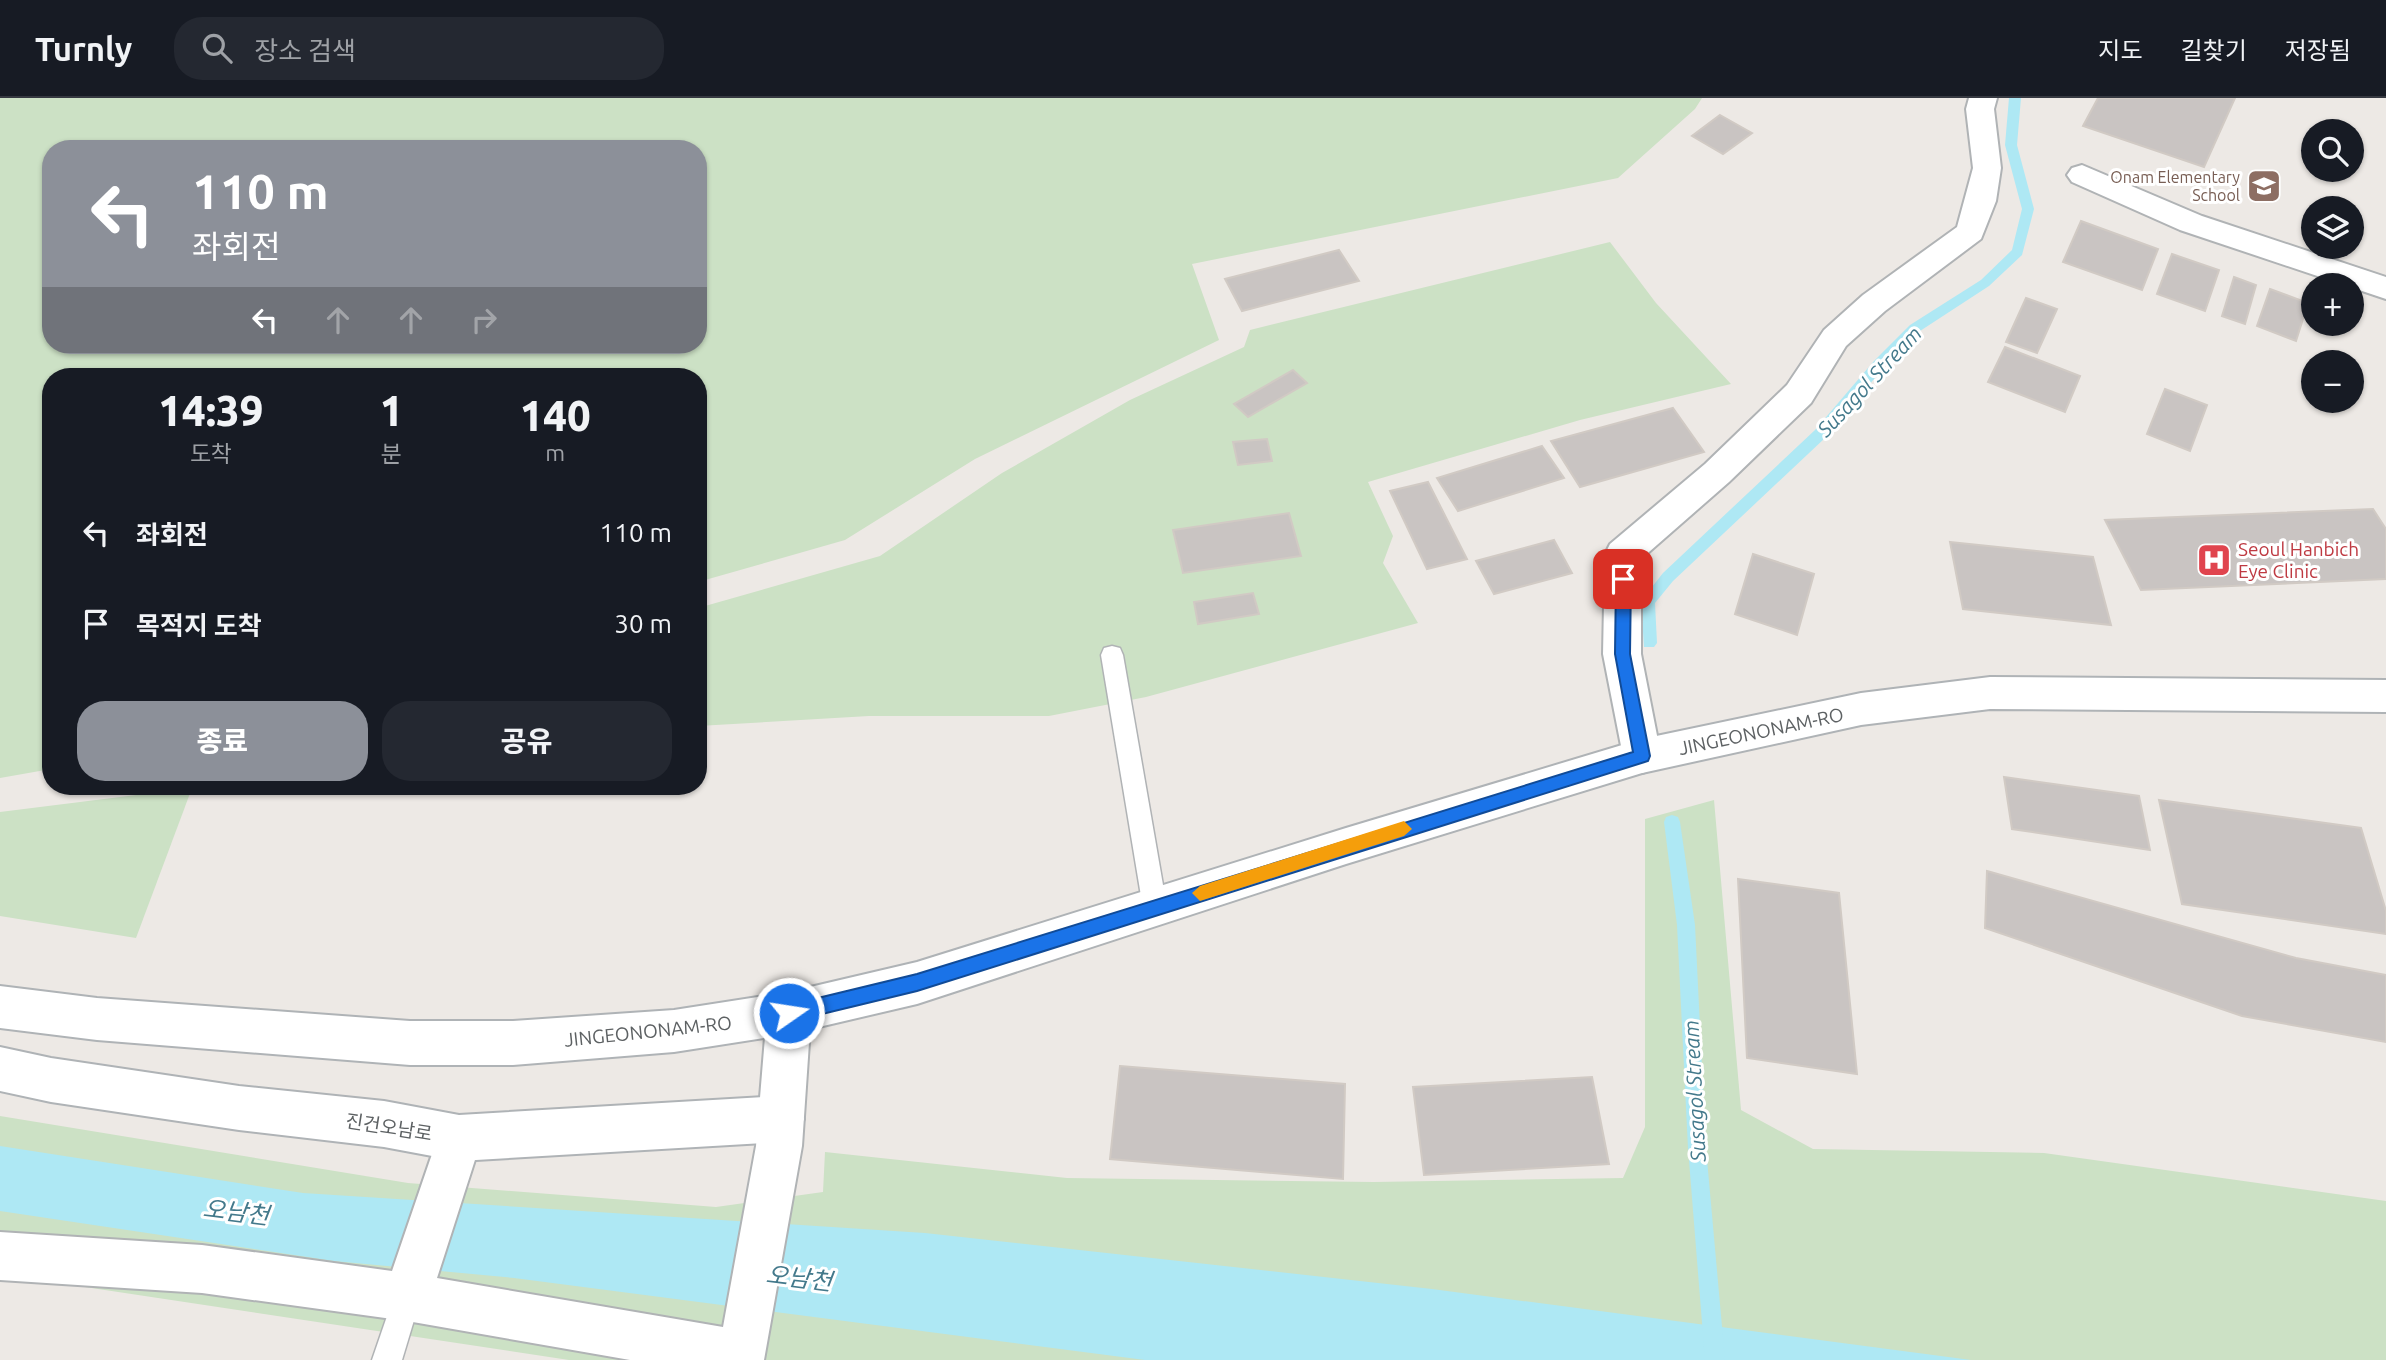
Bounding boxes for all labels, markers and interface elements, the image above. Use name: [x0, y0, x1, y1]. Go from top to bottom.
search box: [174, 17, 664, 80]
icon: search: [198, 29, 236, 67]
text: Turnly: [35, 30, 132, 67]
text: 장소 검색: [254, 36, 356, 65]
text: 지도: [2098, 37, 2143, 64]
text: 길찾기: [2181, 37, 2247, 64]
text: 저장됨: [2285, 37, 2351, 64]
map controls: [2301, 119, 2364, 413]
button: search: [2301, 119, 2364, 182]
text: 110 m: [192, 163, 329, 218]
school or university icon: Onam Elementary School: [2245, 167, 2283, 205]
icon: left: [77, 168, 168, 259]
place label: Onam Elementary School: [2110, 168, 2240, 204]
button: layers: [2301, 196, 2364, 259]
text: 좌회전: [192, 228, 280, 264]
button: +: [2301, 273, 2364, 336]
icon: left: [246, 301, 284, 339]
icon: ahead: [319, 301, 357, 339]
icon: ahead: [392, 301, 430, 339]
icon: right: [465, 301, 503, 339]
water label: Susagol Stream: [1811, 321, 1926, 442]
button: −: [2301, 350, 2364, 413]
text: 14:39: [158, 387, 263, 434]
text: 1: [380, 387, 403, 434]
text: 140: [520, 392, 591, 439]
text: m: [545, 440, 565, 465]
text: 도착: [190, 441, 232, 466]
text: 분: [381, 441, 402, 466]
icon: left: [77, 514, 115, 552]
text: 110 m: [600, 518, 672, 547]
text: 좌회전: [136, 520, 208, 549]
place label: Seoul Hanbich Eye Clinic: [2238, 538, 2359, 582]
hospital icon: Seoul Hanbich Eye Clinic: [2195, 541, 2233, 579]
pin: [1593, 549, 1653, 609]
icon: arrive: [1604, 560, 1642, 598]
icon: arrive: [77, 605, 115, 643]
text: 30 m: [614, 609, 672, 638]
text: 목적지 도착: [136, 611, 262, 640]
button: 종료: [77, 701, 368, 781]
button: 공유: [382, 701, 672, 781]
street label: JINGEONONAM-RO: [1676, 703, 1846, 759]
position arrow: [752, 976, 826, 1050]
street label: JINGEONONAM-RO: [563, 1011, 733, 1051]
water label: Susagol Stream: [1678, 1020, 1710, 1163]
street label: 진건오남로: [344, 1109, 434, 1145]
water label: 오남천: [201, 1195, 273, 1230]
water label: 오남천: [764, 1261, 836, 1296]

